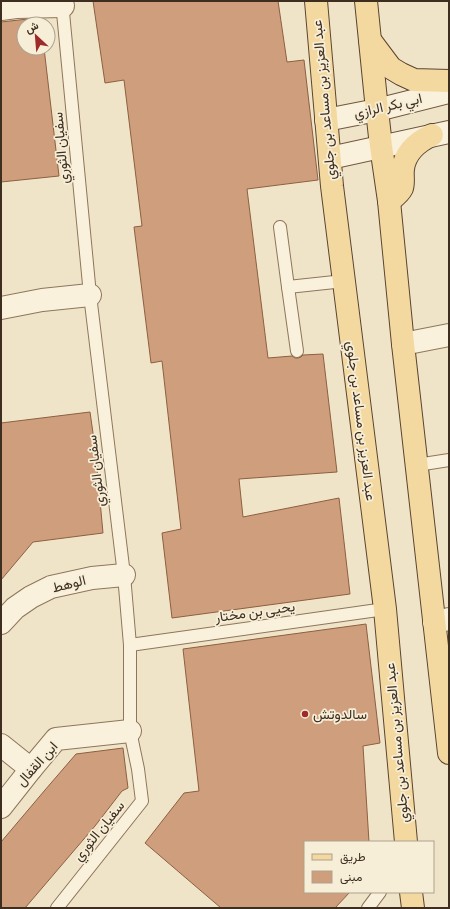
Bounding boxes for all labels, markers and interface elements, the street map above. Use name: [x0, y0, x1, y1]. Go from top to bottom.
north arrow: [16, 16, 56, 56]
text: ش: [23, 19, 41, 36]
street label: عبد العزيز بن مساعد بن جلوي: [309, 19, 342, 181]
street label: ابي بكر الرازي: [352, 90, 425, 125]
street label: سفيان الثوري: [49, 111, 76, 185]
street label: عبد العزيز بن مساعد بن جلوي: [340, 340, 379, 502]
street label: سفيان الثوري: [83, 434, 112, 508]
street label: الوهط: [50, 572, 88, 596]
street label: يحيى بن مختار: [213, 598, 296, 626]
street label: عبد العزيز بن مساعد بن جلوي: [382, 662, 415, 824]
place label: سالدوتش: [313, 706, 367, 723]
marker: سالدوتش: [300, 709, 310, 719]
street label: ابن القفال: [13, 738, 62, 790]
street label: سفيان الثوري: [70, 798, 131, 866]
legend: [304, 841, 434, 893]
text: طريق: [340, 850, 366, 865]
text: مبنى: [340, 870, 362, 885]

